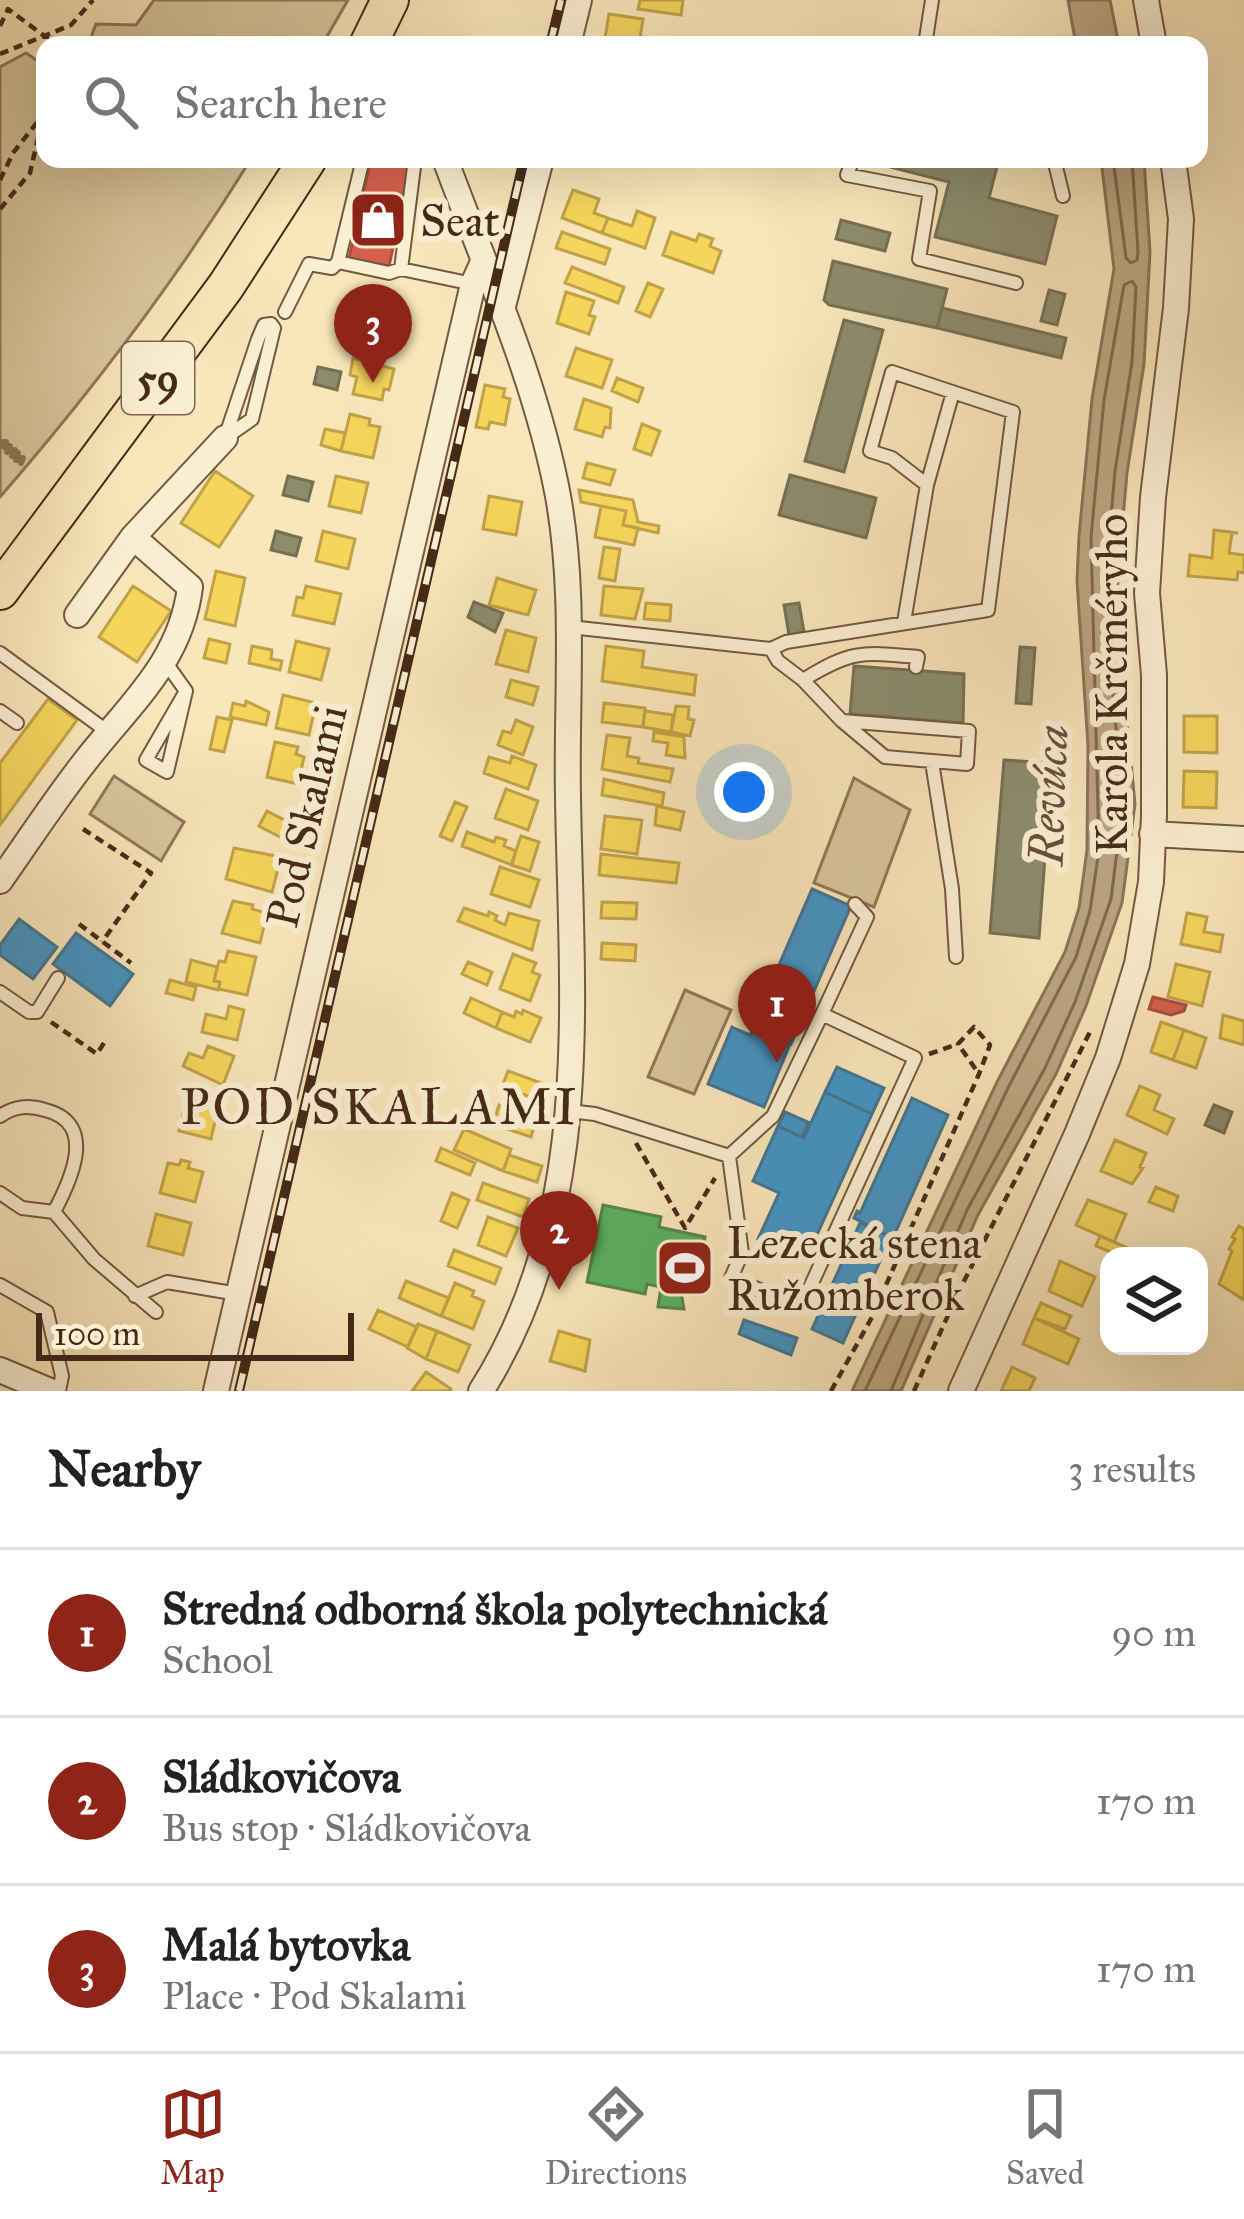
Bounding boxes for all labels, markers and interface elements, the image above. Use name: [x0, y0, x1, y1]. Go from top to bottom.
search box: [36, 36, 1208, 168]
icon: search: [78, 69, 144, 135]
text: Search here: [174, 75, 387, 130]
shop icon: Seat: [347, 189, 409, 251]
place label: Seat: [420, 193, 500, 248]
pin: 3: [334, 284, 412, 383]
road number: 59: [122, 342, 194, 414]
street label: Karola Krčméryho: [1084, 514, 1139, 854]
street label: Pod Skalami: [254, 699, 359, 933]
water label: Revúca: [1016, 724, 1080, 868]
your location: [714, 762, 774, 822]
pin: 1: [738, 964, 816, 1063]
district label: POD SKALAMI: [180, 1076, 580, 1138]
pin: 2: [520, 1191, 598, 1290]
place label: Lezecká stena Ružomberok: [727, 1215, 982, 1322]
sports icon: Lezecká stena Ružomberok: [654, 1237, 716, 1299]
map controls: [1100, 1247, 1208, 1355]
button: layers: [1100, 1247, 1208, 1355]
scale bar: [36, 1307, 354, 1360]
text: 100 m: [54, 1314, 140, 1354]
text: Nearby: [48, 1438, 200, 1500]
text: 3 results: [1068, 1445, 1196, 1493]
text: Stredná odborná škola polytechnická: [162, 1581, 827, 1636]
text: 1: [79, 1609, 95, 1657]
text: 90 m: [1111, 1609, 1196, 1657]
text: School: [162, 1636, 273, 1684]
text: Sládkovičova: [162, 1749, 401, 1804]
text: 2: [77, 1777, 97, 1825]
text: 170 m: [1096, 1777, 1196, 1825]
text: Bus stop · Sládkovičova: [162, 1804, 531, 1852]
text: Malá bytovka: [162, 1917, 411, 1972]
text: 3: [79, 1945, 95, 1993]
text: 170 m: [1096, 1945, 1196, 1993]
text: Place · Pod Skalami: [162, 1972, 466, 2020]
tab: Map: [160, 2081, 226, 2193]
tab: Directions: [545, 2081, 687, 2193]
tab: Saved: [1006, 2081, 1084, 2193]

